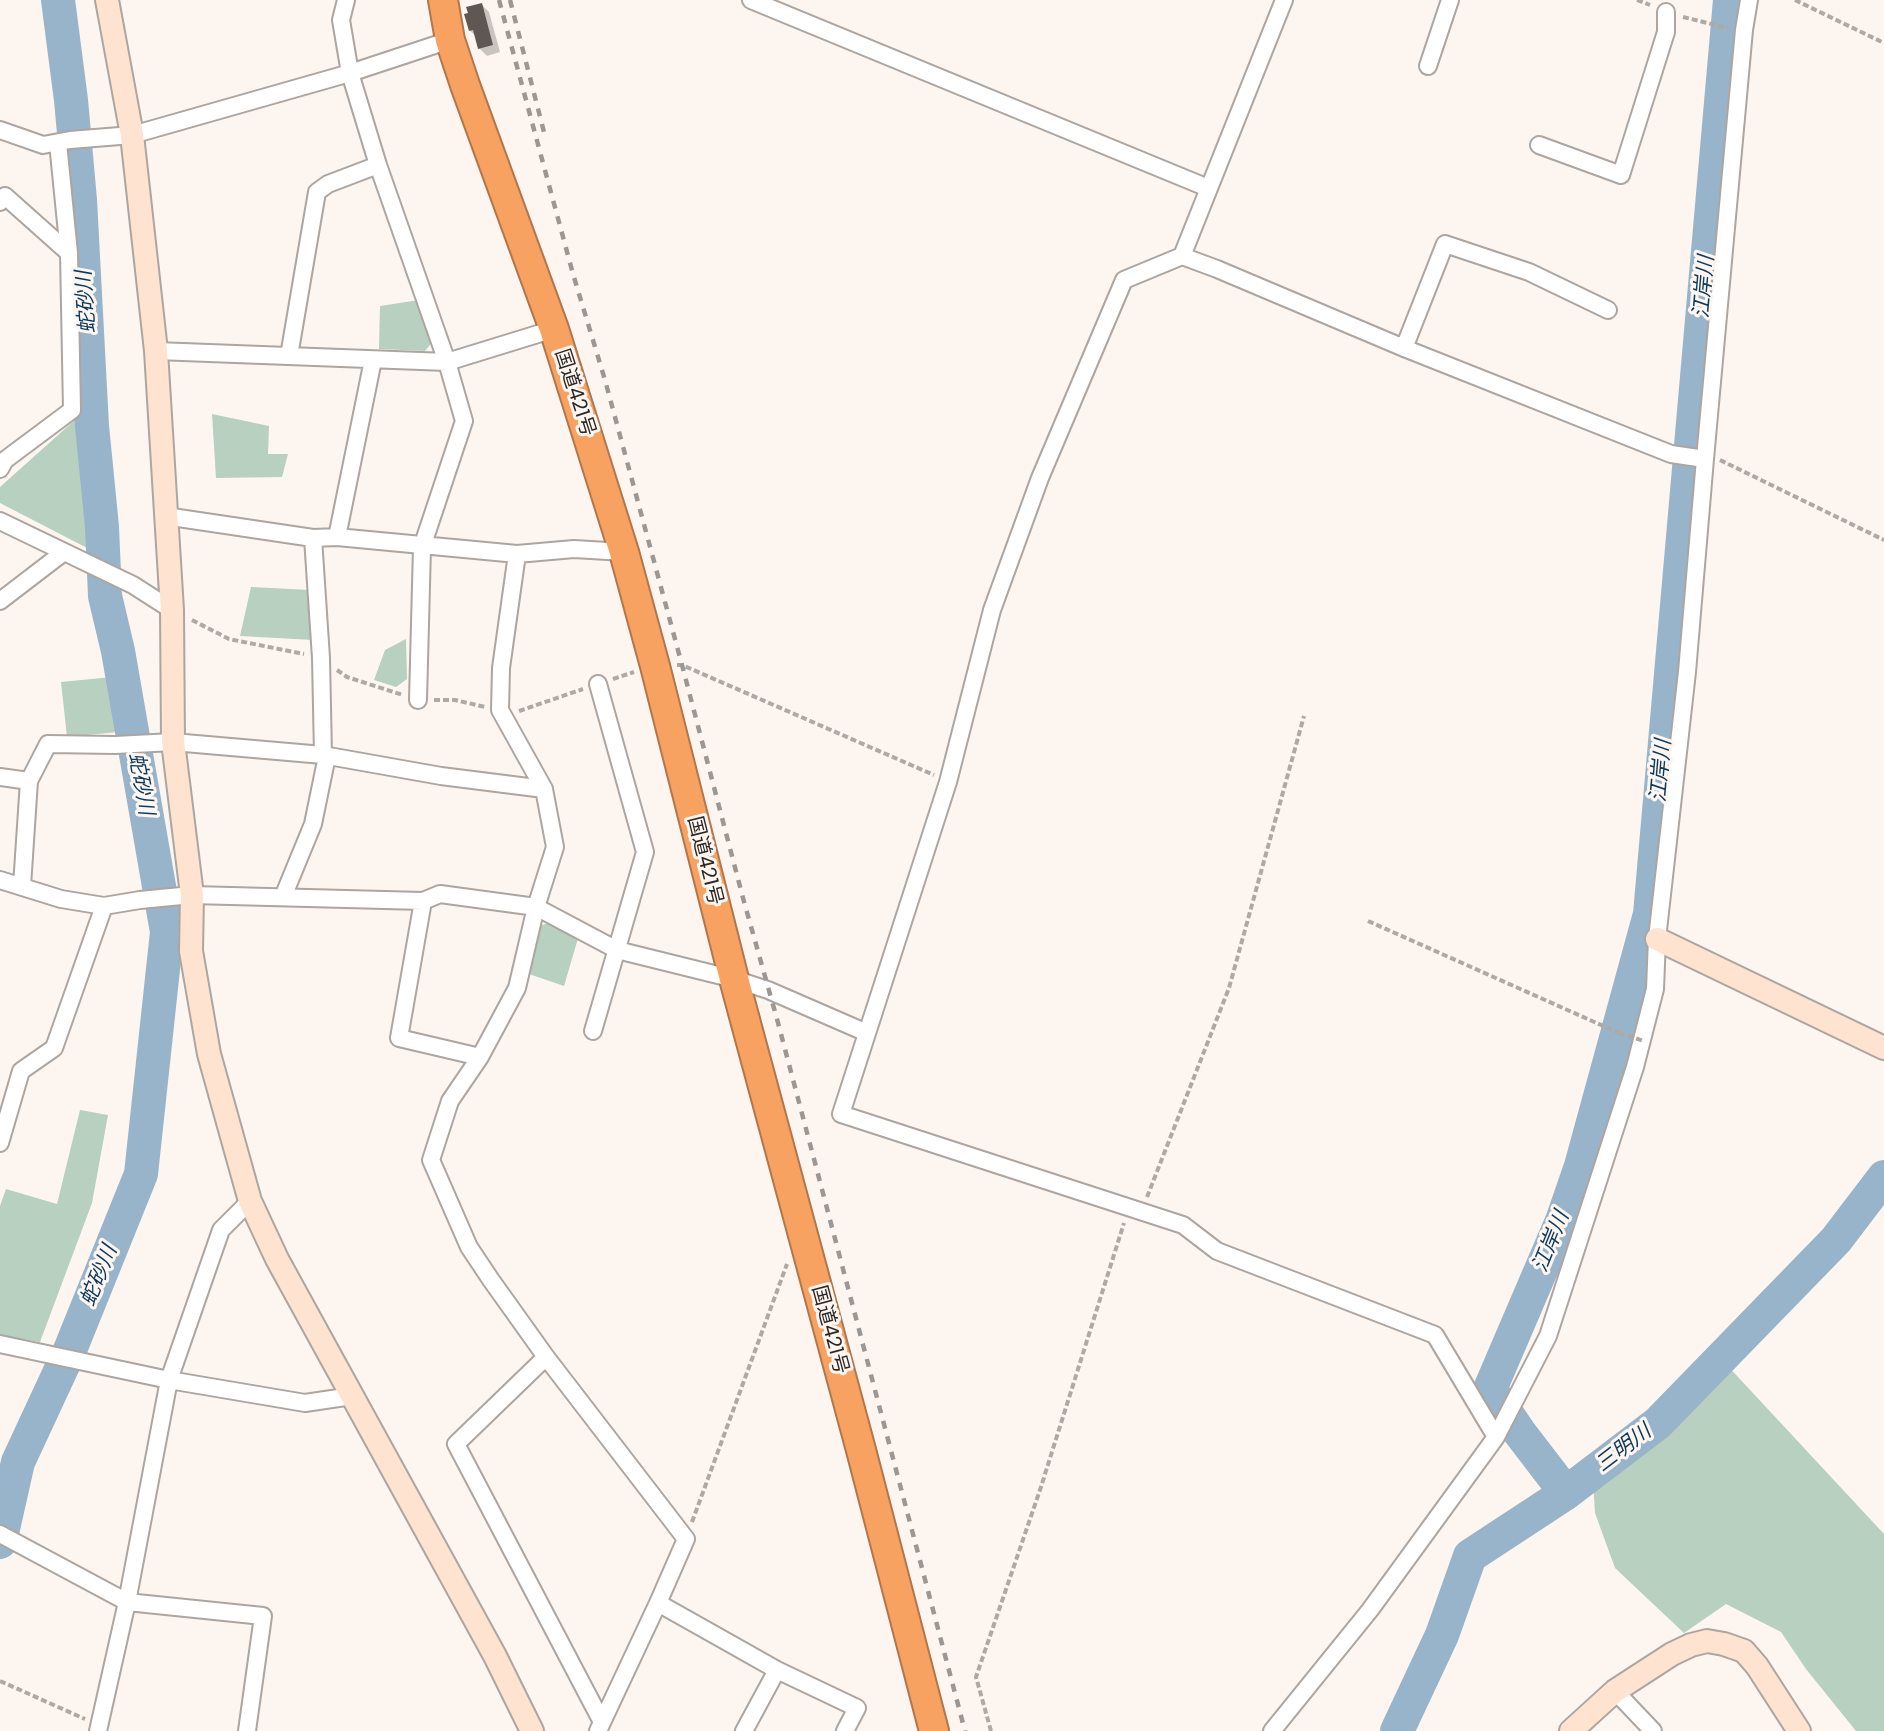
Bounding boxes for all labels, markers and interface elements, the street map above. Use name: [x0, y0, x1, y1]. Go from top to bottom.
water label: 江岸川: [1690, 255, 1720, 319]
water label: 蛇砂川: [72, 270, 102, 334]
street label: 国道421号: [549, 346, 599, 440]
water label: 江岸川: [1647, 739, 1677, 803]
water label: 蛇砂川: [122, 751, 158, 817]
street label: 国道421号: [681, 814, 727, 908]
water label: 江岸川: [1529, 1208, 1575, 1276]
water label: 蛇砂川: [77, 1242, 123, 1310]
street label: 国道421号: [806, 1283, 852, 1377]
water label: 三明川: [1591, 1420, 1657, 1478]

